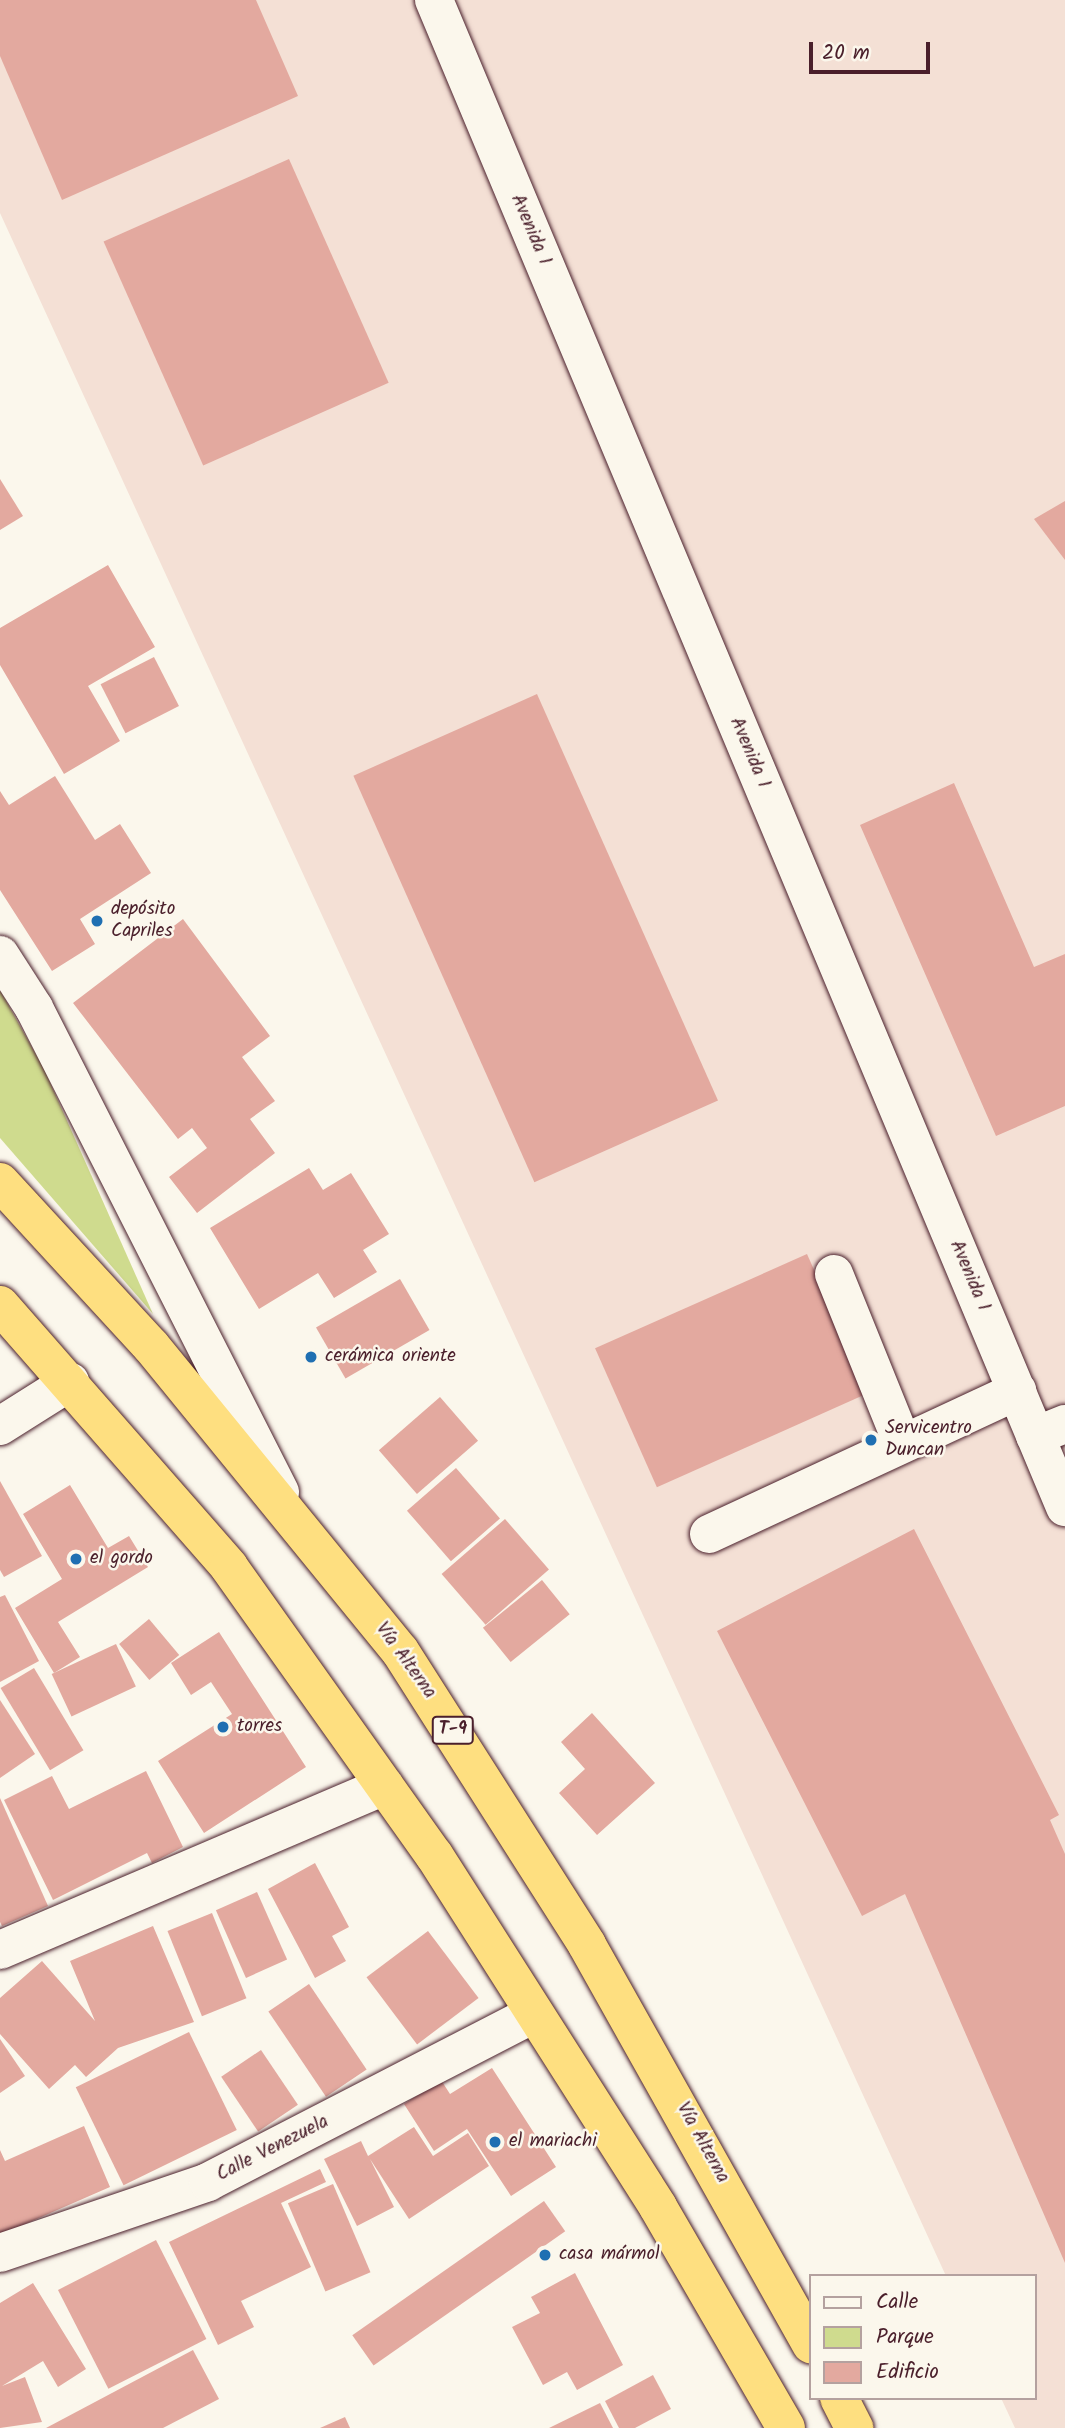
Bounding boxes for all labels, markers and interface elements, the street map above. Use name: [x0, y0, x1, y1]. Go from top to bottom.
scale bar: [813, 28, 934, 72]
text: 20 m: [822, 37, 870, 70]
street label: Avenida 1: [505, 191, 555, 269]
street label: Avenida 1: [724, 714, 774, 792]
place label: depósito Capriles: [111, 899, 175, 943]
marker: depósito Capriles: [89, 913, 105, 929]
street label: Avenida 1: [944, 1237, 994, 1315]
place label: cerámica oriente: [325, 1346, 456, 1368]
marker: cerámica oriente: [303, 1349, 319, 1365]
place label: Servicentro Duncan: [885, 1418, 972, 1462]
marker: Servicentro Duncan: [863, 1432, 879, 1448]
place label: el gordo: [90, 1548, 153, 1570]
marker: el gordo: [68, 1551, 84, 1567]
street label: Vía Alterna: [370, 1618, 440, 1704]
place label: torres: [237, 1716, 282, 1738]
road number: T-9: [430, 1716, 476, 1744]
marker: torres: [215, 1719, 231, 1735]
street label: Vía Alterna: [671, 2099, 733, 2187]
street label: Calle Venezuela: [213, 2111, 333, 2187]
place label: el mariachi: [509, 2131, 597, 2153]
marker: el mariachi: [487, 2134, 503, 2150]
place label: casa mármol: [559, 2244, 660, 2266]
marker: casa mármol: [537, 2247, 553, 2263]
legend: [810, 2274, 1037, 2400]
text: Calle: [876, 2286, 918, 2319]
text: Parque: [876, 2321, 934, 2354]
text: Edificio: [876, 2356, 939, 2389]

